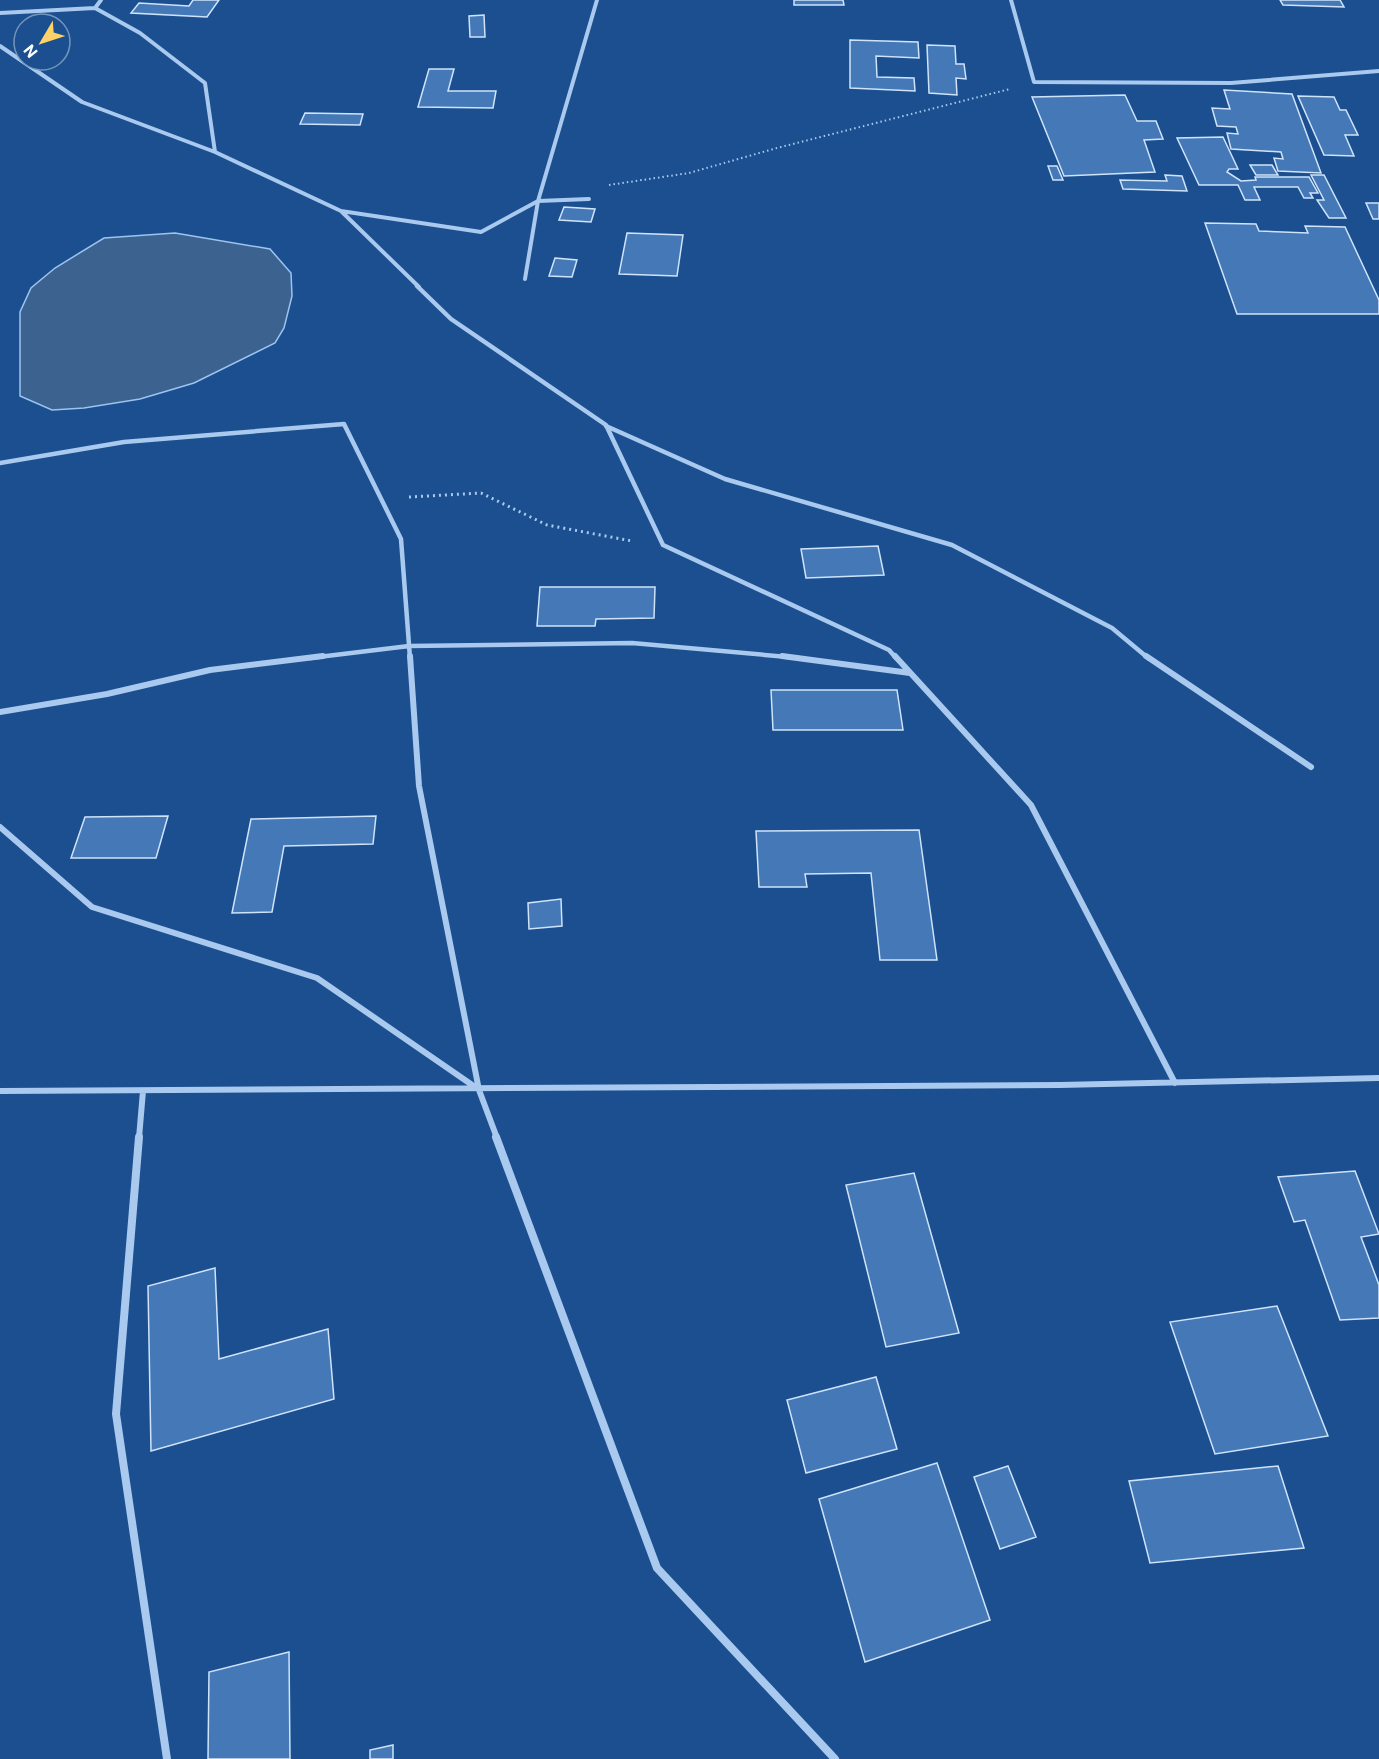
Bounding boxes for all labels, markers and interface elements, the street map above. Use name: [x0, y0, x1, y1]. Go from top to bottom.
north arrow: [12, 12, 72, 72]
text: N: [20, 41, 42, 61]

